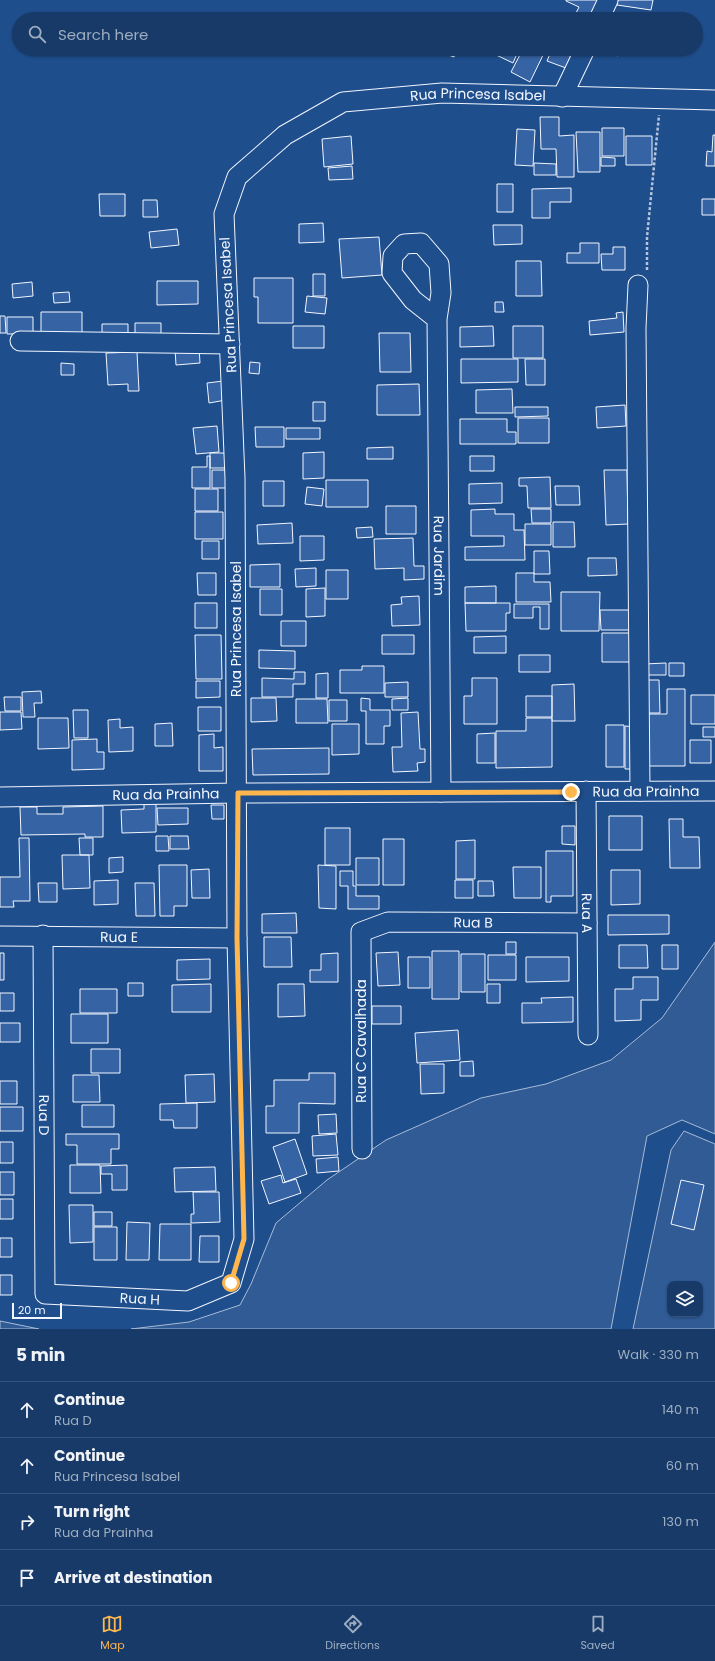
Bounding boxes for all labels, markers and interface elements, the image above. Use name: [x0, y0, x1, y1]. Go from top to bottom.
search box: [12, 12, 703, 56]
icon: search: [26, 23, 48, 45]
text: Search here: [58, 24, 148, 45]
street label: Rua Princesa Isabel: [409, 83, 546, 106]
street label: Rua Princesa Isabel: [214, 237, 242, 373]
street label: Rua Jardim: [429, 516, 449, 596]
street label: Rua Princesa Isabel: [226, 561, 246, 697]
street label: Rua da Prainha: [592, 781, 700, 802]
street label: Rua da Prainha: [112, 783, 220, 805]
route end: [562, 783, 580, 801]
street label: Rua A: [577, 893, 597, 933]
street label: Rua B: [454, 912, 493, 933]
street label: Rua E: [100, 927, 138, 947]
street label: Rua C Cavalhada: [351, 979, 371, 1103]
street label: Rua D: [34, 1095, 54, 1135]
route start: [222, 1274, 240, 1292]
map controls: [667, 1281, 703, 1317]
button: layers: [667, 1281, 703, 1317]
street label: Rua H: [119, 1288, 161, 1310]
scale bar: [12, 1301, 62, 1320]
text: 20 m: [18, 1302, 46, 1318]
text: 5 min: [16, 1343, 65, 1367]
text: Walk · 330 m: [618, 1345, 699, 1364]
text: Continue: [54, 1389, 125, 1410]
icon: ahead: [16, 1399, 38, 1421]
text: 140 m: [662, 1400, 699, 1419]
text: Rua D: [54, 1411, 92, 1430]
text: Continue: [54, 1445, 125, 1466]
icon: ahead: [16, 1455, 38, 1477]
text: 60 m: [666, 1456, 699, 1475]
text: Rua Princesa Isabel: [54, 1467, 180, 1486]
text: Turn right: [54, 1501, 130, 1522]
icon: right: [16, 1511, 38, 1533]
text: 130 m: [662, 1512, 699, 1531]
text: Rua da Prainha: [54, 1523, 153, 1542]
icon: arrive: [16, 1567, 38, 1589]
text: Arrive at destination: [54, 1567, 212, 1588]
tab: Map: [100, 1613, 125, 1654]
tab: Directions: [325, 1613, 380, 1654]
tab: Saved: [580, 1613, 615, 1654]

